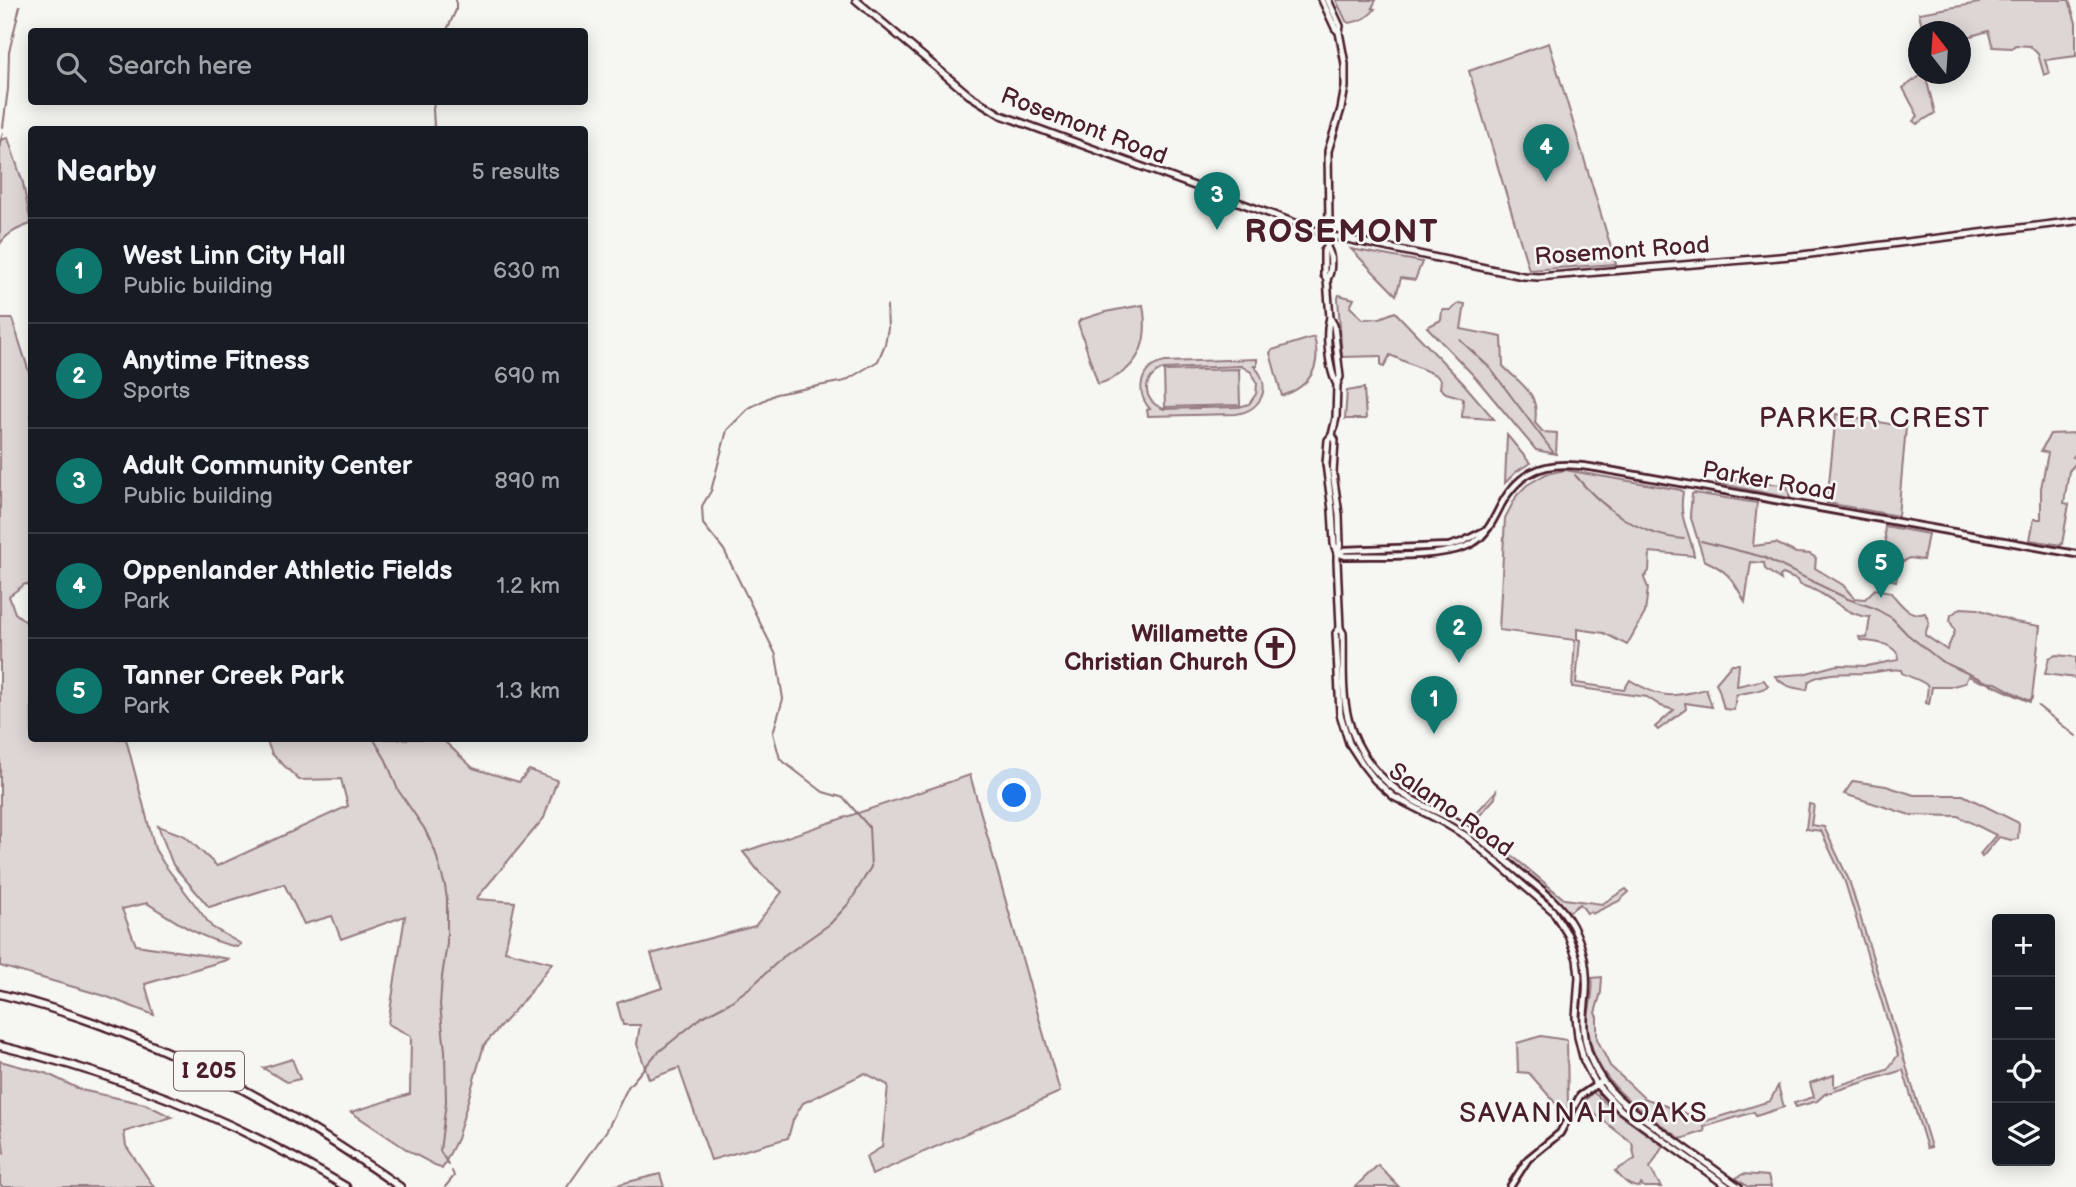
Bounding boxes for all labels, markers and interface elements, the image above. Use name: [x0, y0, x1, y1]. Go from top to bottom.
north arrow: [1908, 21, 1971, 84]
search box: [28, 28, 588, 105]
icon: search: [52, 48, 90, 86]
text: Search here: [108, 51, 252, 82]
street label: Rosemont Road: [997, 81, 1171, 171]
pin: 4: [1523, 124, 1569, 182]
text: Nearby: [56, 154, 156, 190]
text: 5 results: [472, 158, 560, 186]
pin: 3: [1194, 172, 1240, 230]
district label: ROSEMONT: [1245, 213, 1439, 252]
street label: Rosemont Road: [1533, 230, 1711, 272]
text: West Linn City Hall: [123, 241, 345, 272]
text: 1: [74, 257, 84, 285]
text: 630 m: [493, 257, 560, 285]
text: Public building: [123, 272, 273, 300]
text: Anytime Fitness: [123, 346, 310, 377]
text: 2: [72, 362, 86, 390]
text: 690 m: [494, 362, 560, 390]
text: Sports: [123, 377, 190, 405]
district label: PARKER CREST: [1759, 402, 1991, 435]
text: Adult Community Center: [123, 451, 412, 482]
street label: Parker Road: [1700, 455, 1838, 507]
text: 3: [72, 467, 86, 495]
text: 890 m: [495, 467, 560, 495]
text: Public building: [123, 482, 273, 510]
pin: 5: [1858, 540, 1904, 598]
text: Oppenlander Athletic Fields: [123, 556, 452, 587]
text: 4: [72, 572, 86, 600]
text: 1.2 km: [497, 572, 560, 600]
text: Park: [123, 587, 169, 615]
pin: 2: [1436, 605, 1482, 663]
place label: Willamette Christian Church: [1064, 620, 1248, 677]
church icon: Willamette Christian Church: [1254, 627, 1296, 669]
text: Tanner Creek Park: [123, 661, 344, 692]
pin: 1: [1411, 676, 1457, 734]
text: 5: [72, 677, 86, 705]
text: 1.3 km: [496, 677, 560, 705]
text: Park: [123, 692, 169, 720]
street label: Salamo Road: [1383, 757, 1519, 863]
your location: [997, 778, 1031, 812]
map controls: [1992, 914, 2055, 1166]
button: +: [1992, 914, 2055, 977]
button: −: [1992, 977, 2055, 1040]
button: locate: [1992, 1040, 2055, 1103]
road number: I 205: [174, 1052, 244, 1090]
district label: SAVANNAH OAKS: [1459, 1097, 1709, 1130]
button: layers: [1992, 1103, 2055, 1166]

